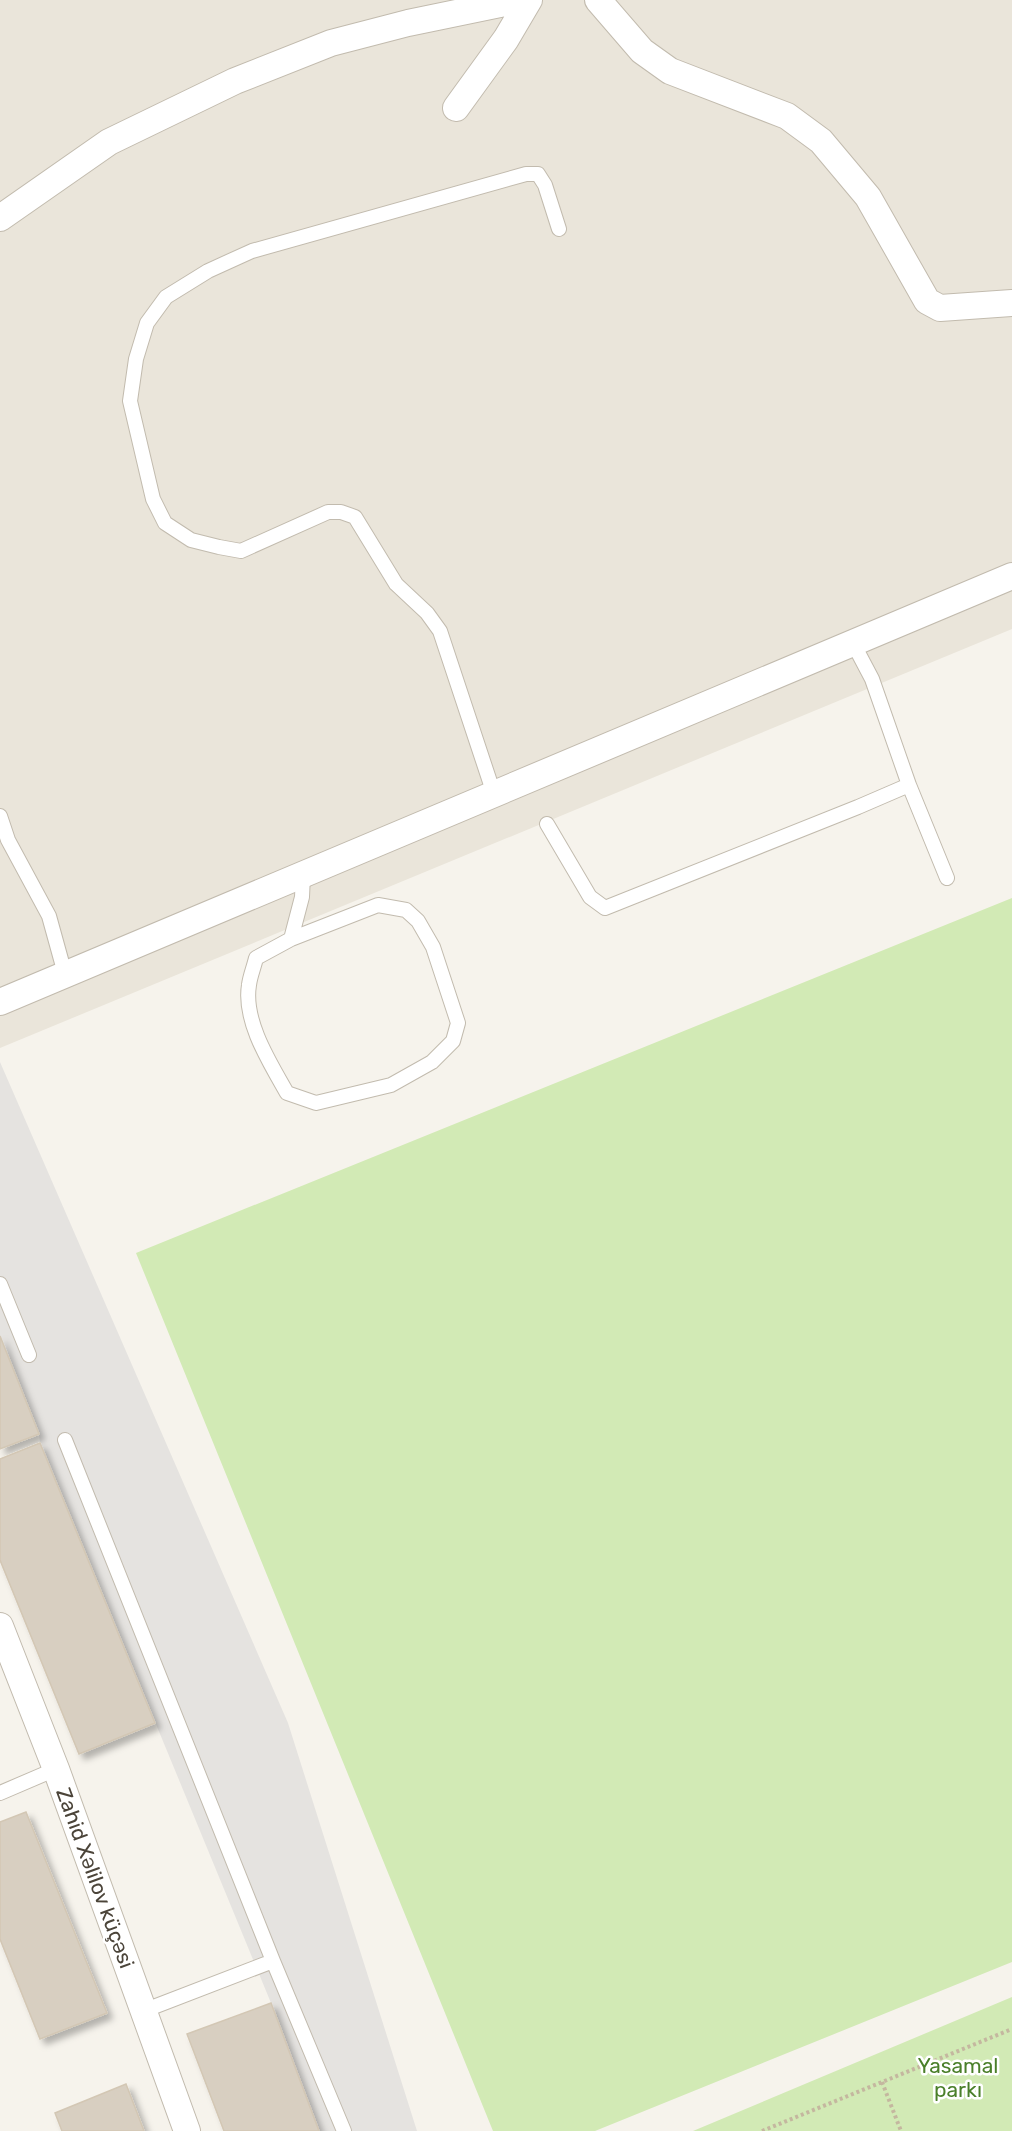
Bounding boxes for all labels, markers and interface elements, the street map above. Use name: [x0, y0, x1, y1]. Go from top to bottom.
street label: Zahid Xəlilov küçəsi: [51, 1784, 140, 1972]
park label: Yasamal parkı: [918, 2053, 998, 2102]

